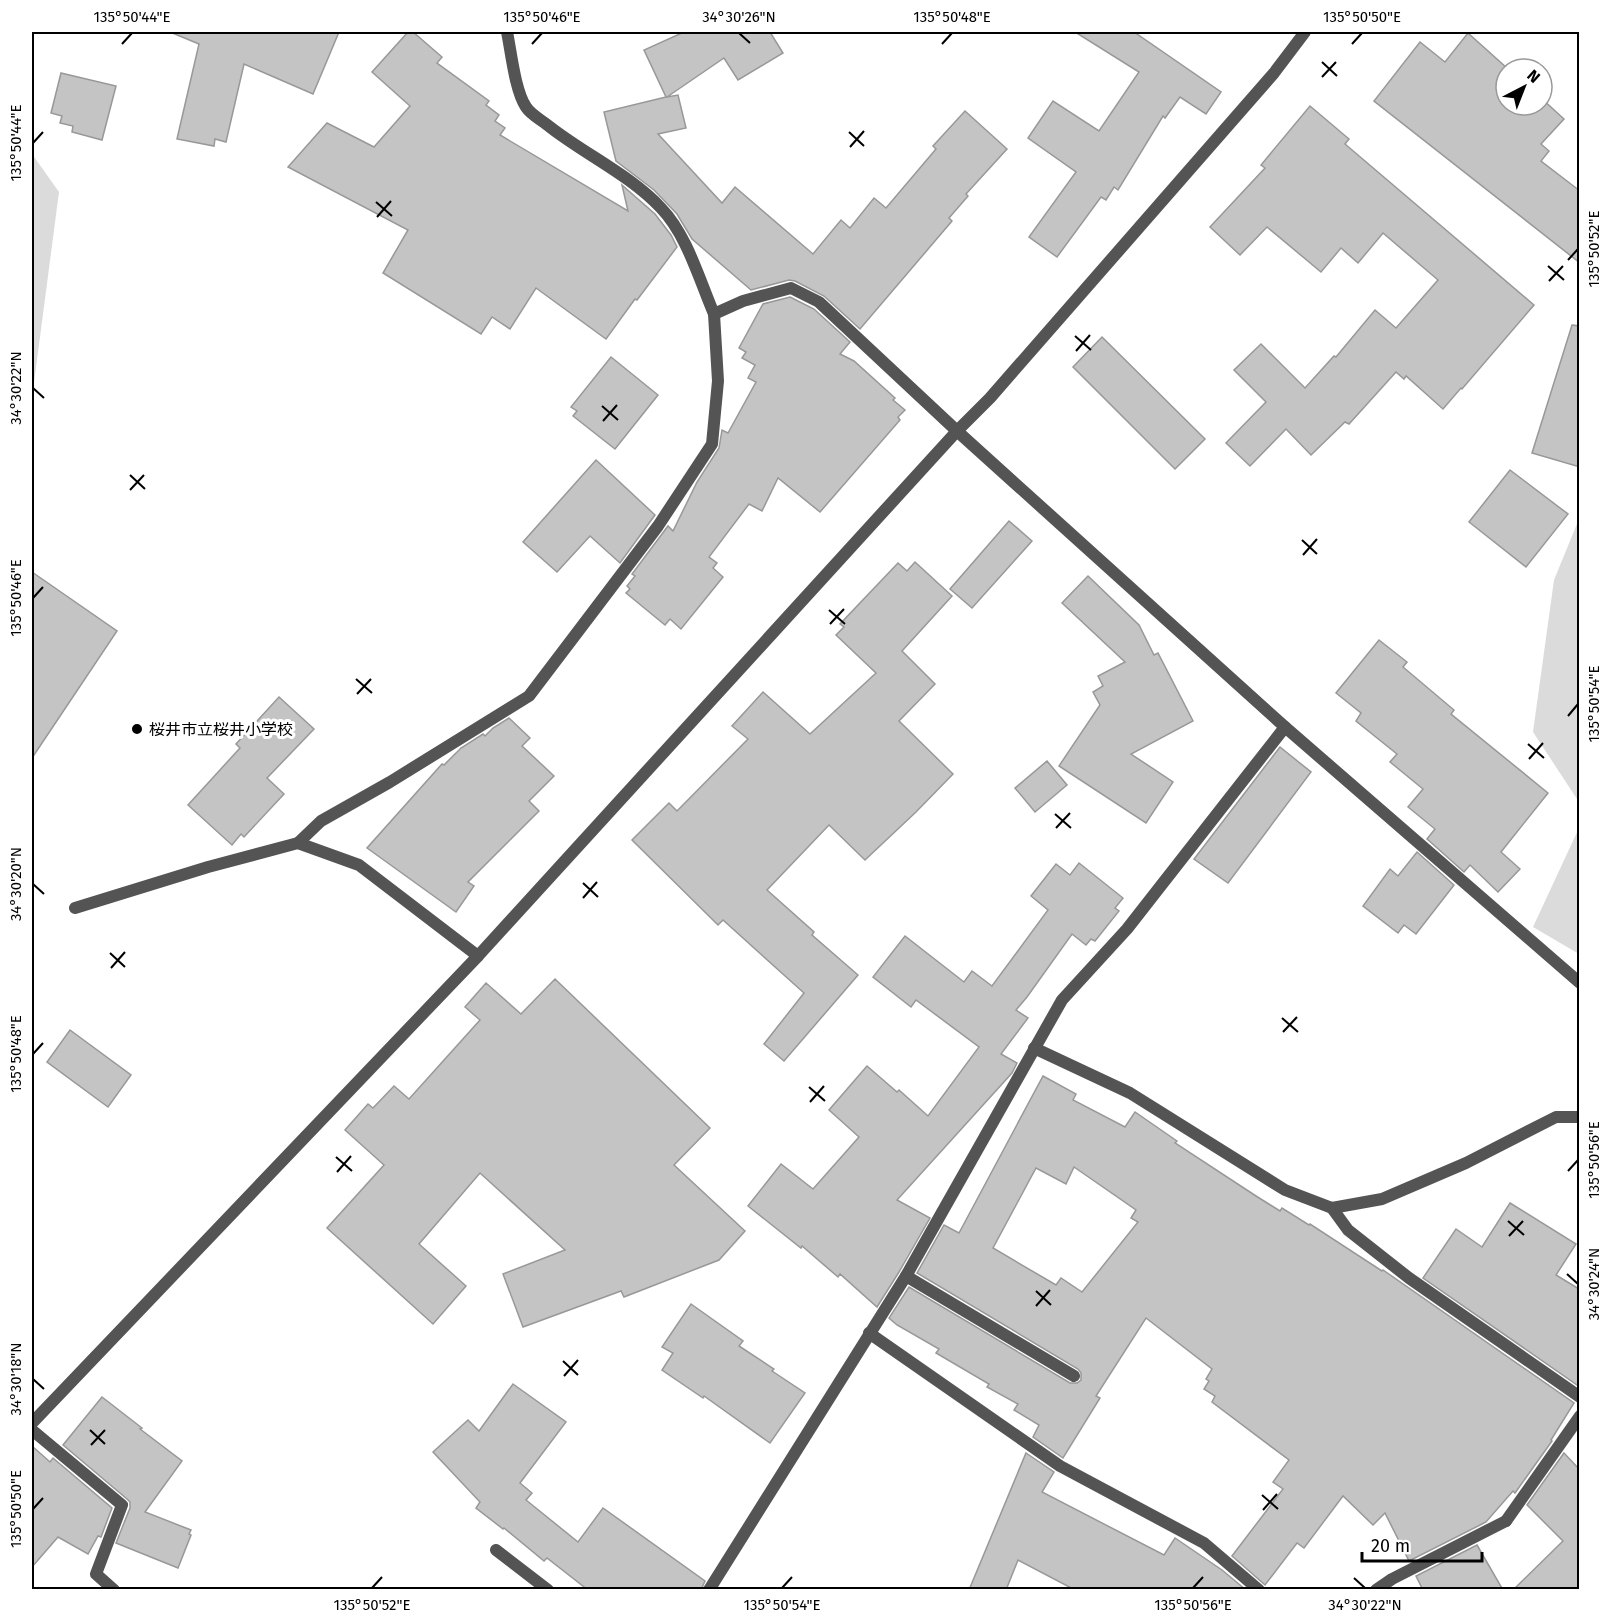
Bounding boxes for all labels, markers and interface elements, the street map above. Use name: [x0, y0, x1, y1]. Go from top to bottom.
text: 135°50'44"E: [94, 8, 170, 26]
text: 135°50'46"E: [503, 8, 581, 26]
text: 34°30'26"N: [702, 8, 776, 26]
text: 135°50'48"E: [913, 8, 991, 26]
text: 135°50'50"E: [1323, 8, 1401, 26]
north arrow: [1494, 57, 1554, 117]
text: N: [1523, 66, 1544, 87]
text: 135°50'44"E: [7, 105, 25, 181]
text: 135°50'52"E: [1585, 211, 1603, 287]
text: 34°30'22"N: [7, 351, 25, 425]
text: 135°50'46"E: [7, 559, 25, 637]
text: 135°50'54"E: [1585, 666, 1603, 742]
place label: 桜井市立桜井小学校: [149, 720, 293, 739]
marker: 桜井市立桜井小学校: [130, 722, 144, 736]
text: 34°30'20"N: [7, 847, 25, 921]
text: 135°50'48"E: [7, 1015, 25, 1093]
text: 135°50'56"E: [1585, 1121, 1603, 1199]
text: 34°30'24"N: [1585, 1248, 1603, 1320]
text: 34°30'18"N: [7, 1343, 25, 1416]
text: 135°50'50"E: [7, 1470, 25, 1548]
scale bar: [1362, 1525, 1482, 1563]
text: 20 m: [1371, 1535, 1410, 1557]
text: 135°50'52"E: [334, 1596, 410, 1614]
text: 135°50'54"E: [744, 1596, 820, 1614]
text: 135°50'56"E: [1154, 1596, 1232, 1614]
text: 34°30'22"N: [1328, 1596, 1402, 1614]

